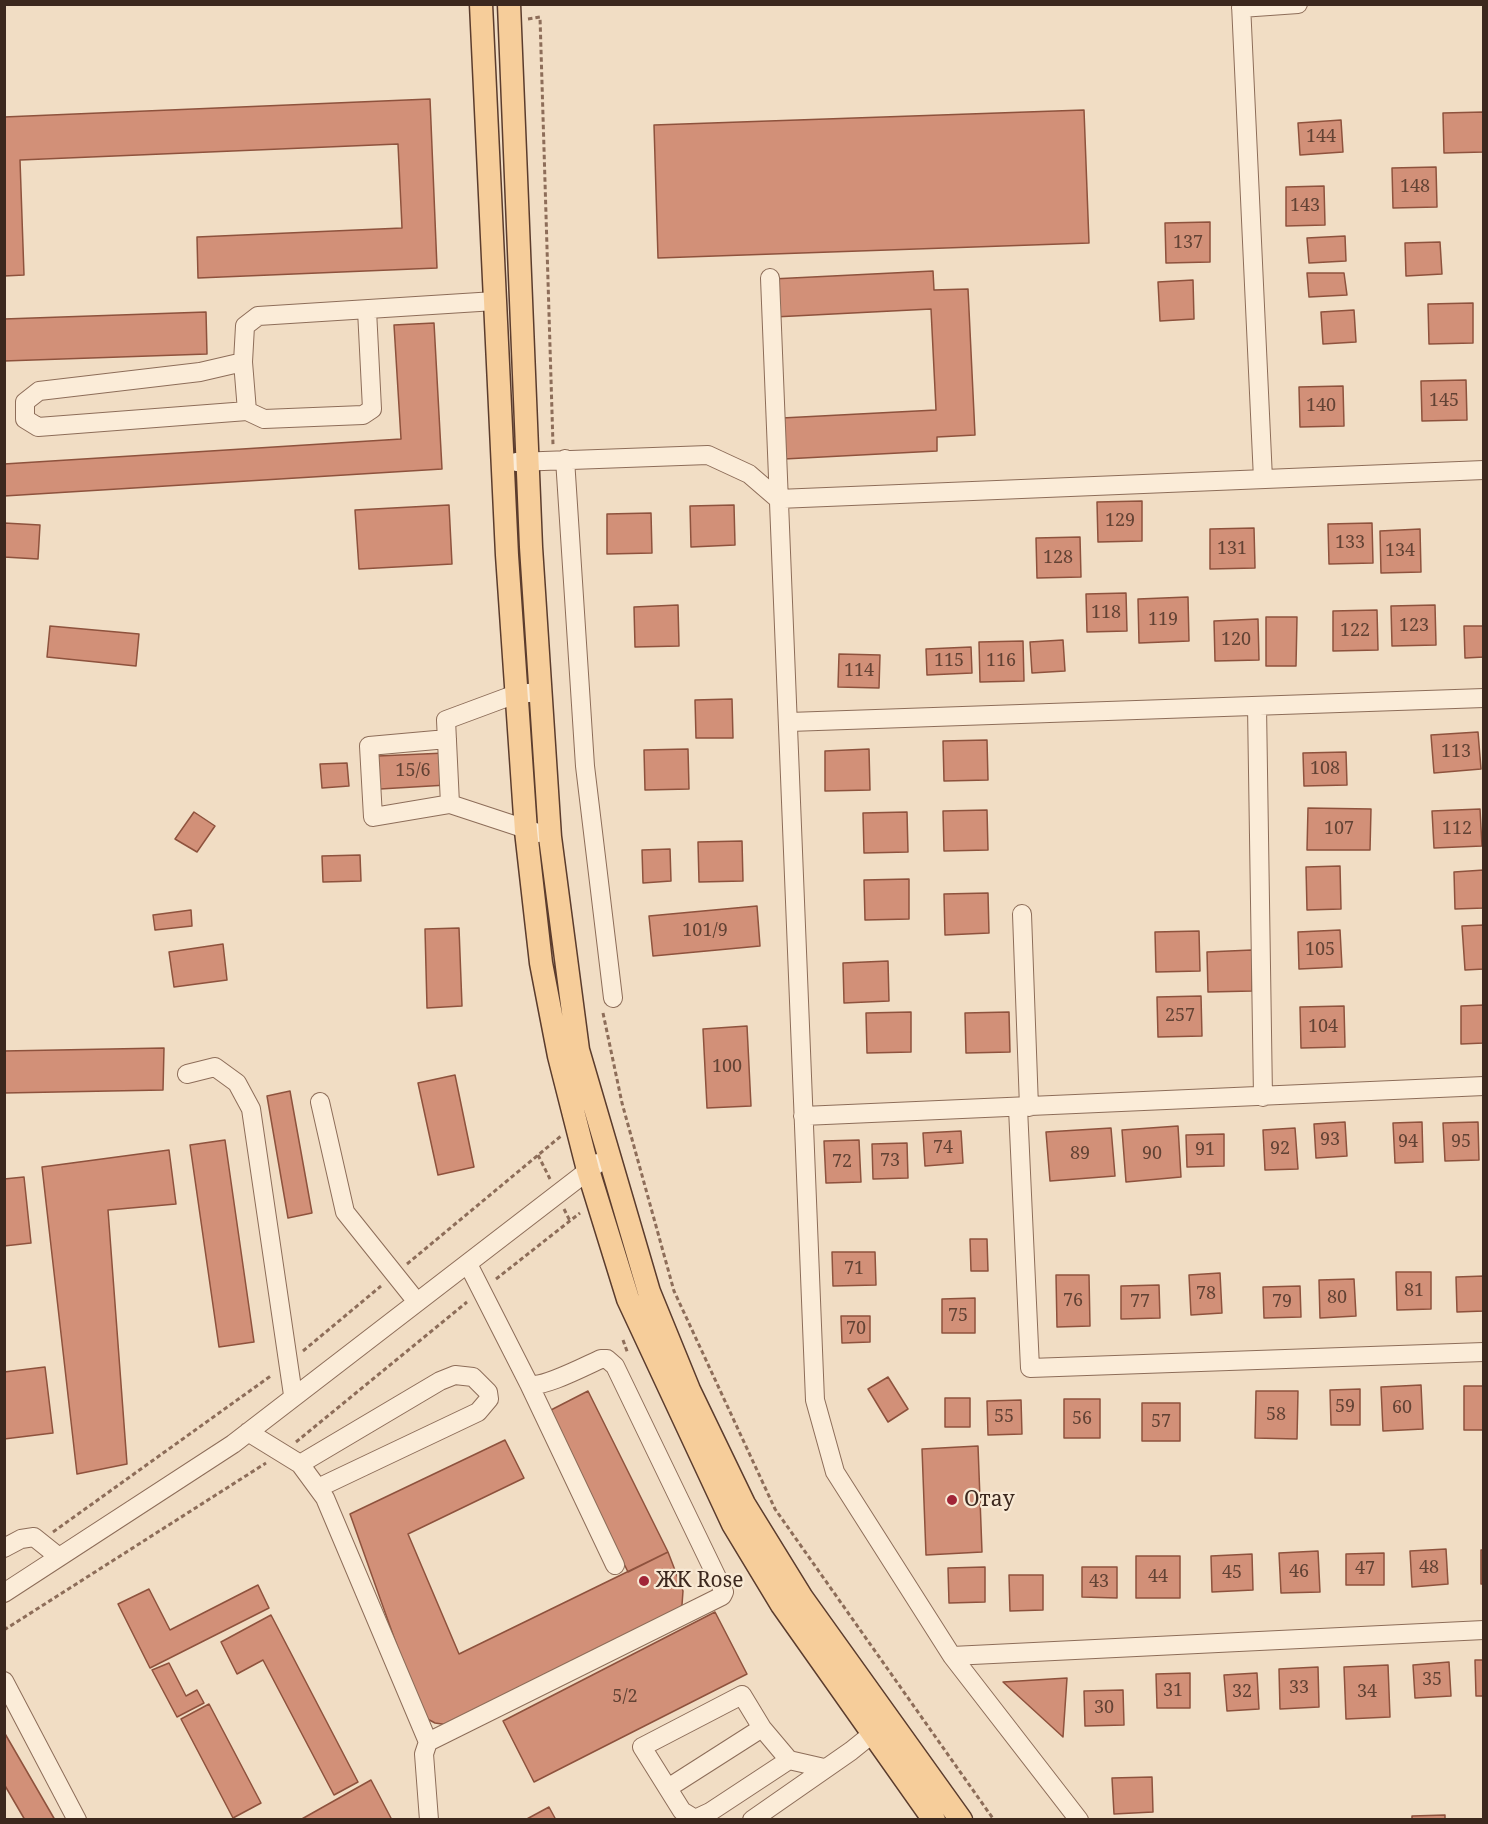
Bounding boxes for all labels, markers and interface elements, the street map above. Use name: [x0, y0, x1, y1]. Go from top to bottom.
house number: 144: [1306, 126, 1336, 148]
house number: 148: [1400, 176, 1430, 198]
house number: 143: [1290, 195, 1320, 217]
house number: 137: [1173, 232, 1203, 254]
house number: 145: [1429, 390, 1459, 412]
house number: 140: [1306, 395, 1336, 417]
house number: 129: [1105, 510, 1135, 532]
house number: 133: [1335, 532, 1365, 554]
house number: 131: [1217, 538, 1247, 560]
house number: 134: [1385, 540, 1415, 562]
house number: 128: [1043, 547, 1073, 569]
house number: 118: [1091, 602, 1121, 624]
house number: 119: [1148, 609, 1178, 631]
house number: 123: [1399, 615, 1429, 637]
house number: 122: [1340, 620, 1370, 642]
house number: 120: [1221, 629, 1251, 651]
house number: 115: [934, 650, 964, 672]
house number: 116: [986, 650, 1016, 672]
house number: 114: [844, 660, 874, 682]
house number: 113: [1441, 741, 1471, 763]
house number: 108: [1310, 758, 1340, 780]
house number: 15/6: [395, 760, 431, 782]
house number: 107: [1324, 818, 1354, 840]
house number: 112: [1442, 818, 1472, 840]
house number: 101/9: [682, 920, 728, 942]
house number: 105: [1305, 939, 1335, 961]
house number: 257: [1165, 1005, 1195, 1027]
house number: 104: [1308, 1016, 1338, 1038]
house number: 100: [712, 1056, 742, 1078]
house number: 93: [1320, 1129, 1340, 1151]
house number: 94: [1398, 1131, 1418, 1153]
house number: 95: [1451, 1131, 1471, 1153]
house number: 74: [933, 1137, 953, 1159]
house number: 92: [1270, 1138, 1290, 1160]
house number: 91: [1195, 1139, 1215, 1161]
house number: 89: [1070, 1143, 1090, 1165]
house number: 90: [1142, 1143, 1162, 1165]
house number: 73: [880, 1150, 900, 1172]
house number: 72: [832, 1151, 852, 1173]
house number: 71: [844, 1258, 864, 1280]
house number: 81: [1404, 1280, 1424, 1302]
house number: 78: [1196, 1283, 1216, 1305]
house number: 80: [1327, 1287, 1347, 1309]
house number: 76: [1063, 1290, 1083, 1312]
house number: 77: [1130, 1291, 1150, 1313]
house number: 79: [1272, 1291, 1292, 1313]
house number: 75: [948, 1305, 968, 1327]
house number: 70: [846, 1318, 866, 1340]
house number: 59: [1335, 1396, 1355, 1418]
house number: 60: [1392, 1397, 1412, 1419]
house number: 58: [1266, 1404, 1286, 1426]
house number: 55: [994, 1406, 1014, 1428]
house number: 56: [1072, 1408, 1092, 1430]
house number: 57: [1151, 1411, 1171, 1433]
place label: Отау: [964, 1487, 1015, 1513]
marker: Отау: [945, 1493, 959, 1507]
house number: 48: [1419, 1557, 1439, 1579]
house number: 47: [1355, 1558, 1375, 1580]
house number: 46: [1289, 1561, 1309, 1583]
house number: 45: [1222, 1562, 1242, 1584]
house number: 44: [1148, 1566, 1168, 1588]
place label: ЖК Rose: [656, 1568, 743, 1594]
house number: 43: [1089, 1571, 1109, 1593]
marker: ЖК Rose: [637, 1574, 651, 1588]
house number: 35: [1422, 1669, 1442, 1691]
house number: 33: [1289, 1677, 1309, 1699]
house number: 31: [1163, 1680, 1183, 1702]
house number: 32: [1232, 1681, 1252, 1703]
house number: 34: [1357, 1681, 1377, 1703]
house number: 5/2: [612, 1686, 638, 1708]
house number: 30: [1094, 1697, 1114, 1719]

